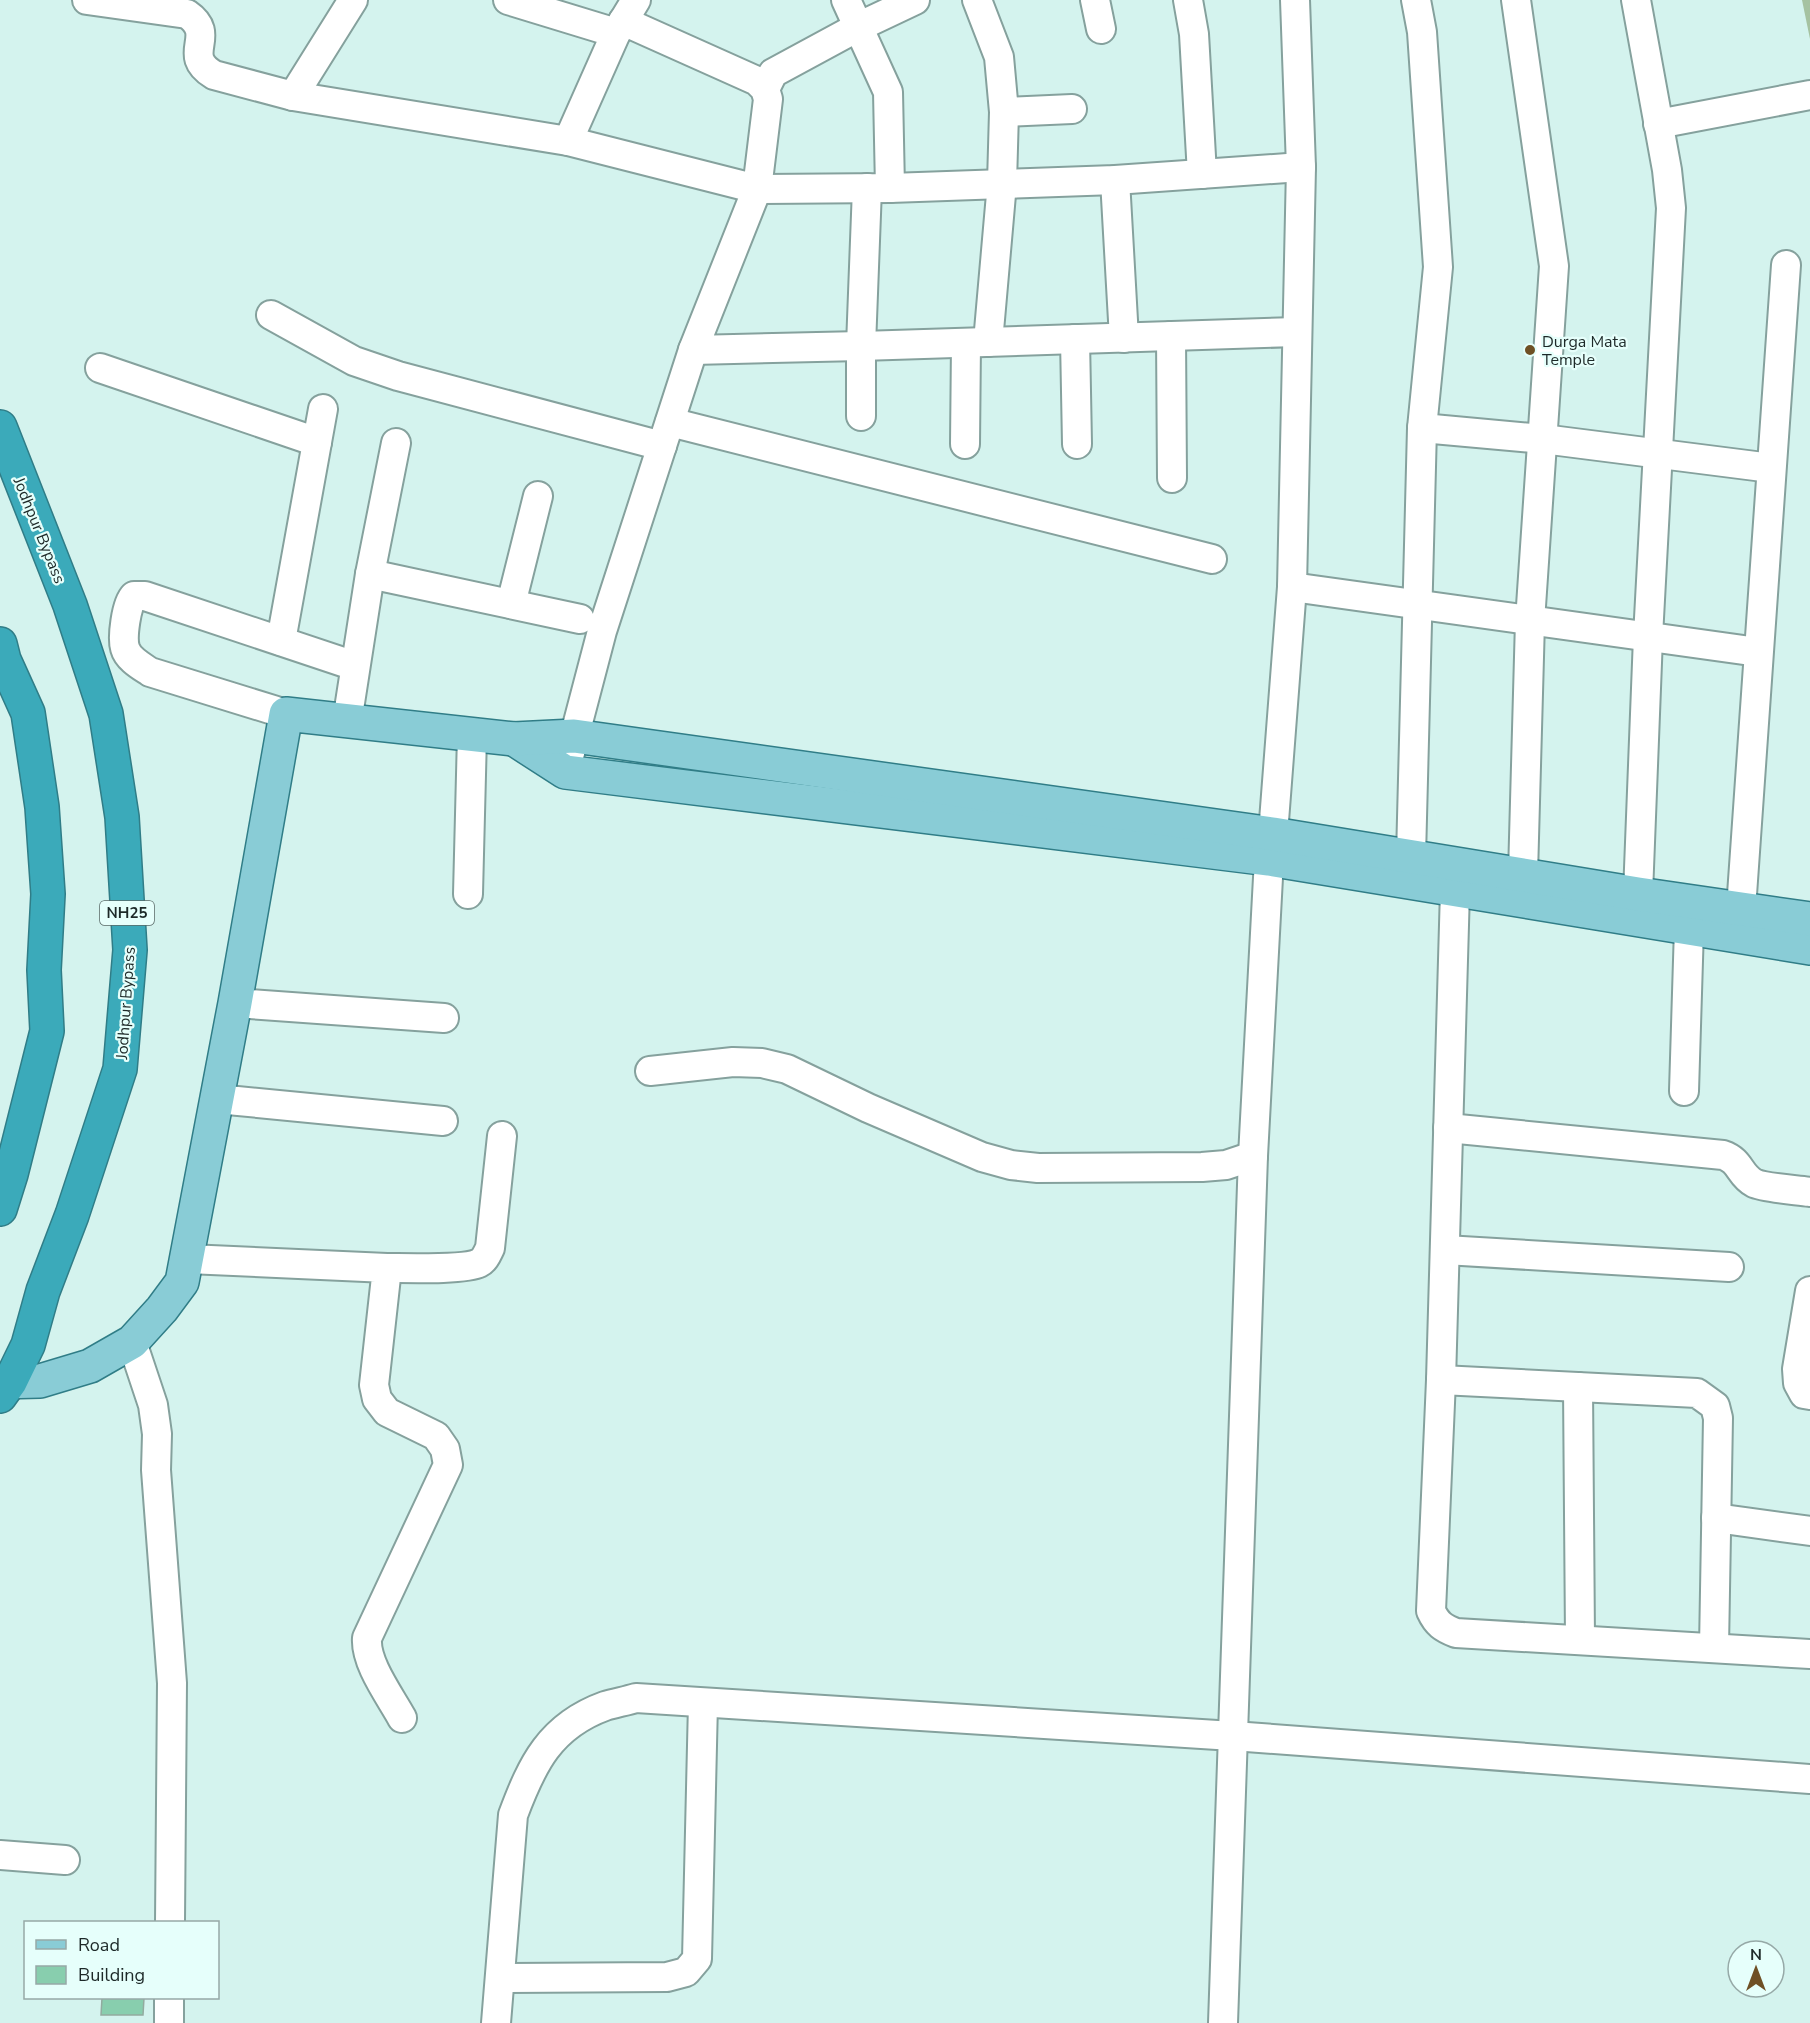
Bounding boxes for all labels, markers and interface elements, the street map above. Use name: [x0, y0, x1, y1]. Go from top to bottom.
place label: Durga Mata Temple: [1542, 331, 1627, 371]
marker: Durga Mata Temple: [1523, 343, 1537, 357]
street label: Jodhpur Bypass: [7, 473, 70, 587]
road number: NH25: [100, 901, 154, 925]
street label: Jodhpur Bypass: [111, 946, 141, 1061]
legend: [24, 1921, 219, 1999]
text: Road: [78, 1933, 120, 1957]
north arrow: [1726, 1939, 1786, 1999]
text: N: [1750, 1944, 1762, 1966]
text: Building: [78, 1963, 145, 1987]

